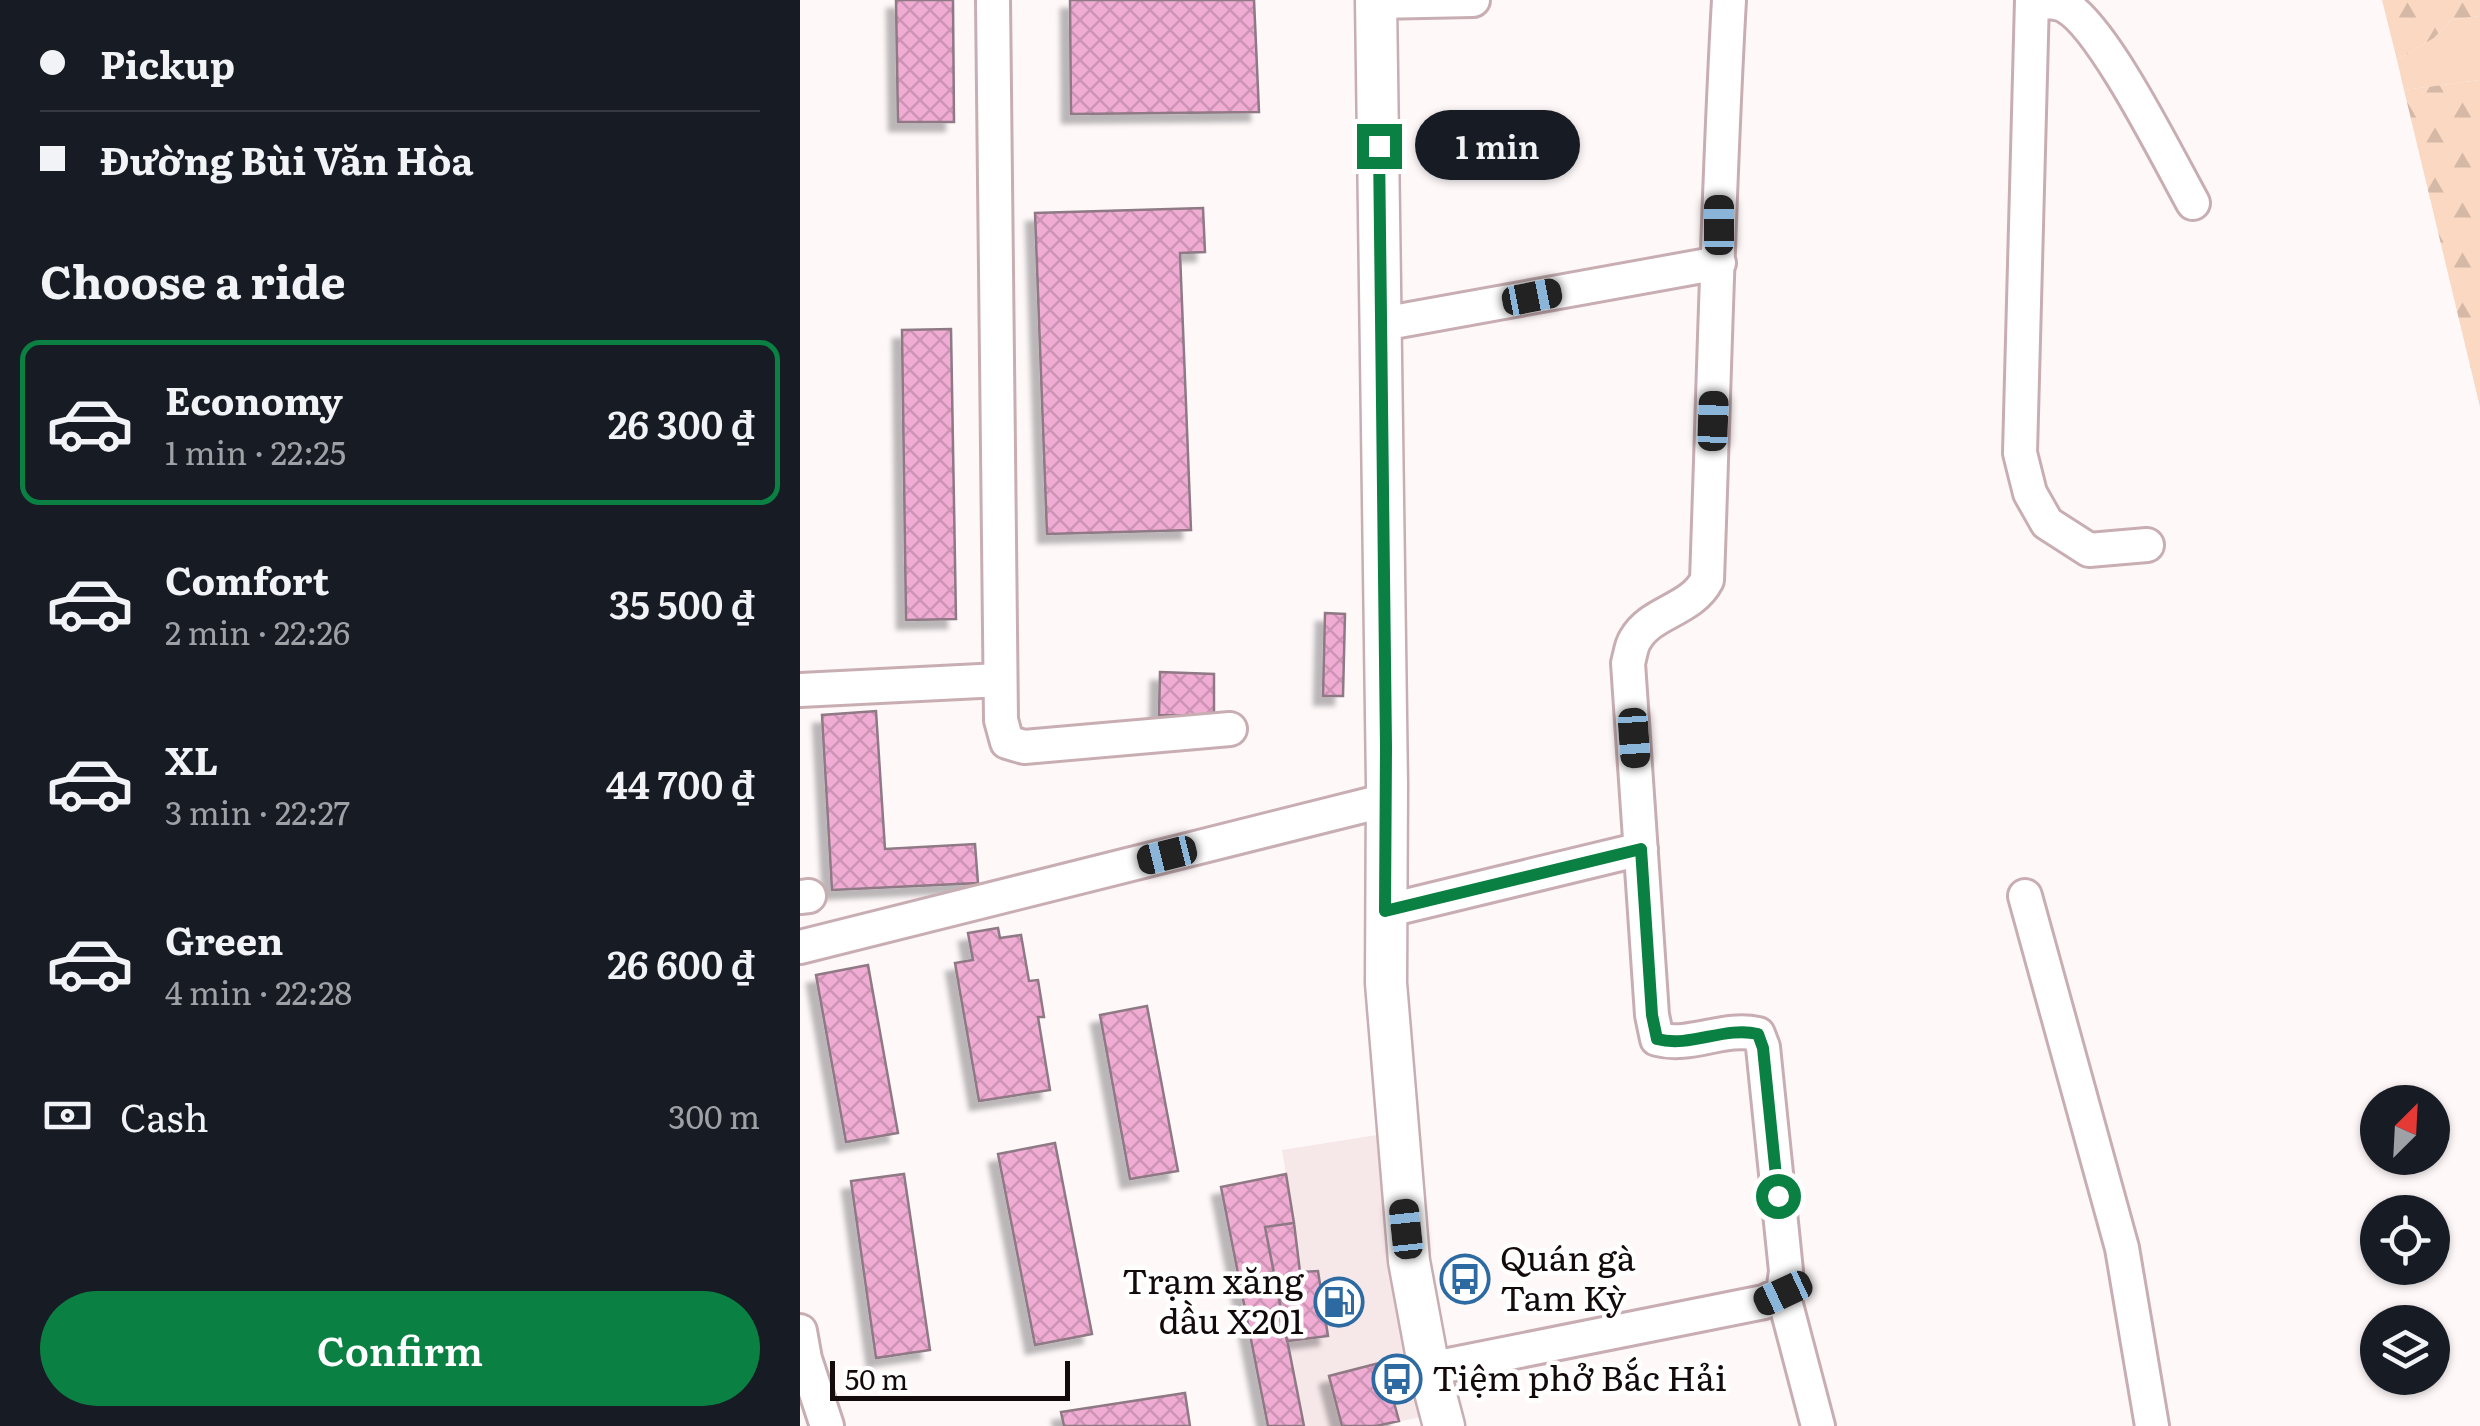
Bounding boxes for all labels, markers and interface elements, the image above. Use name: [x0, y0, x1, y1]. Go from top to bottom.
text: Pickup: [100, 34, 235, 91]
callout: 1 min: [1414, 111, 1579, 181]
text: 1 min: [1455, 121, 1540, 169]
route end: [1357, 124, 1402, 169]
text: Đường Bùi Văn Hòa: [100, 130, 473, 187]
car: [1704, 195, 1734, 255]
text: Choose a ride: [40, 246, 346, 313]
car: [1500, 277, 1564, 317]
text: Economy: [165, 370, 343, 427]
icon: car: [45, 378, 135, 468]
car: [1697, 390, 1729, 452]
text: 26 300 ₫: [608, 394, 755, 451]
text: 1 min · 22:25: [165, 427, 346, 475]
text: Comfort: [165, 550, 329, 607]
icon: car: [45, 558, 135, 648]
text: 35 500 ₫: [609, 574, 755, 631]
text: 2 min · 22:26: [165, 607, 350, 655]
car: [1617, 707, 1651, 769]
text: XL: [165, 730, 218, 787]
icon: car: [45, 738, 135, 828]
text: 44 700 ₫: [606, 754, 755, 811]
text: 3 min · 22:27: [165, 787, 350, 835]
car: [1134, 833, 1200, 877]
text: Green: [165, 910, 283, 967]
icon: car: [45, 918, 135, 1008]
text: 26 600 ₫: [607, 934, 755, 991]
text: 4 min · 22:28: [165, 967, 352, 1015]
north arrow: [2360, 1085, 2450, 1175]
map controls: [2360, 1085, 2450, 1395]
text: Cash: [120, 1087, 209, 1144]
icon: cash: [40, 1088, 95, 1143]
text: 300 m: [668, 1091, 760, 1139]
route start: [1756, 1174, 1801, 1219]
button: locate: [2360, 1195, 2450, 1285]
car: [1388, 1198, 1424, 1260]
place label: Quán gà Tam Kỳ: [1500, 1230, 1636, 1322]
place label: Trạm xăng dầu X201: [1122, 1253, 1304, 1345]
bus stop icon: Quán gà Tam Kỳ: [1439, 1253, 1491, 1305]
car: [1749, 1267, 1817, 1319]
fuel station icon: Trạm xăng dầu X201: [1313, 1276, 1365, 1328]
button: Confirm: [40, 1291, 760, 1406]
button: layers: [2360, 1305, 2450, 1395]
place label: Tiệm phở Bắc Hải: [1432, 1350, 1727, 1402]
bus stop icon: Tiệm phở Bắc Hải: [1371, 1353, 1423, 1405]
scale bar: [830, 1356, 1070, 1400]
text: 50 m: [845, 1357, 908, 1399]

